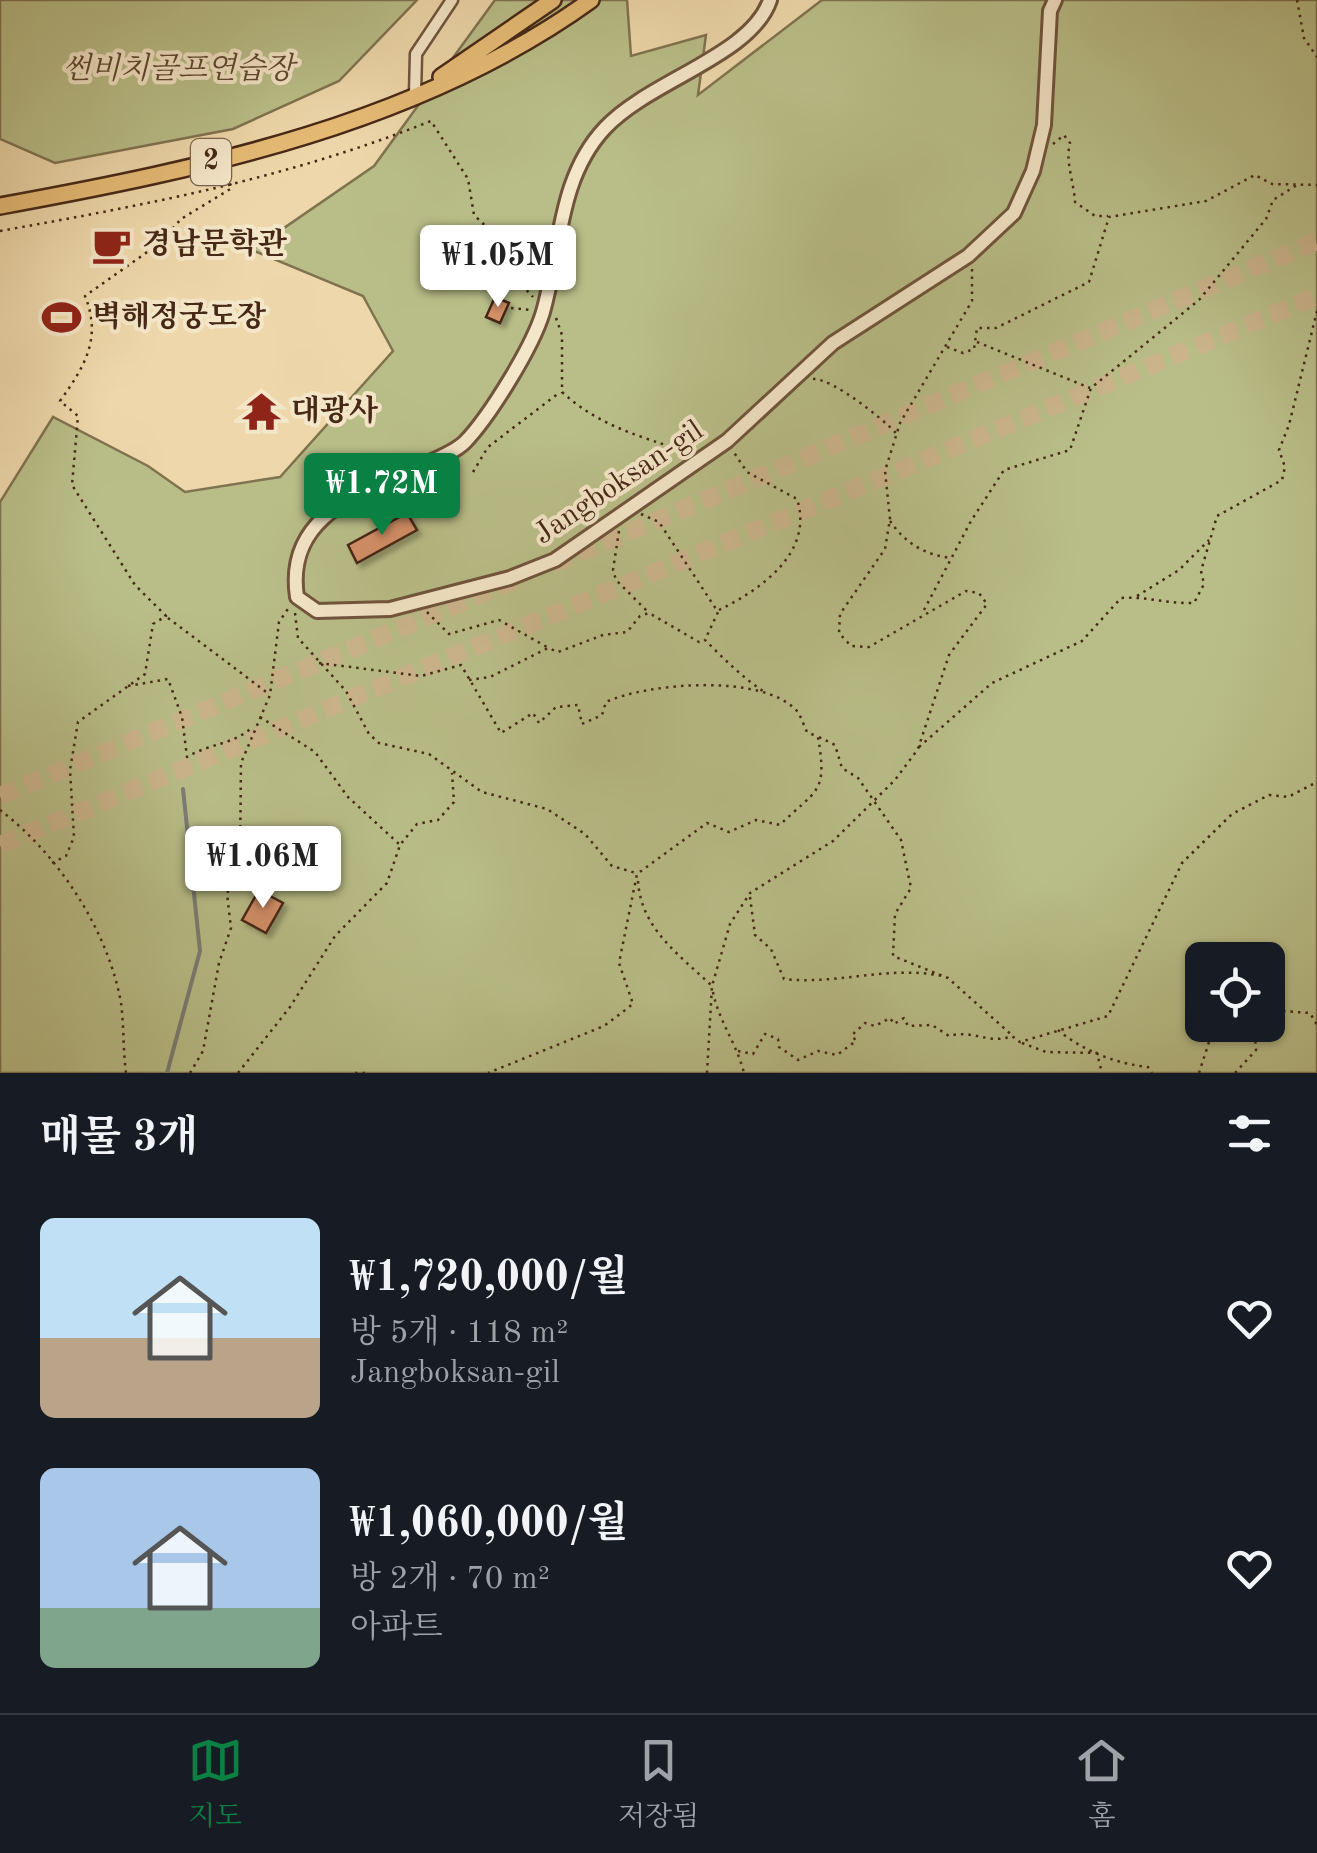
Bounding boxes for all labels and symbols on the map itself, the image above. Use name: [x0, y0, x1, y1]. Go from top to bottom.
park label: 썬비치골프연습장: [62, 52, 298, 85]
road number: 2: [191, 139, 231, 185]
cafe icon: 경남문학관: [91, 224, 133, 266]
pin: ₩1.05M: [417, 225, 579, 310]
place label: 경남문학관: [142, 227, 287, 260]
sports icon: 벽해정궁도장: [41, 297, 83, 339]
place label: 벽해정궁도장: [92, 300, 266, 333]
temple icon: 대광사: [240, 391, 282, 433]
place label: 대광사: [291, 394, 378, 427]
street label: Jangboksan-gil: [529, 416, 709, 550]
pin: ₩1.72M: [301, 453, 463, 538]
pin: ₩1.06M: [182, 826, 344, 911]

